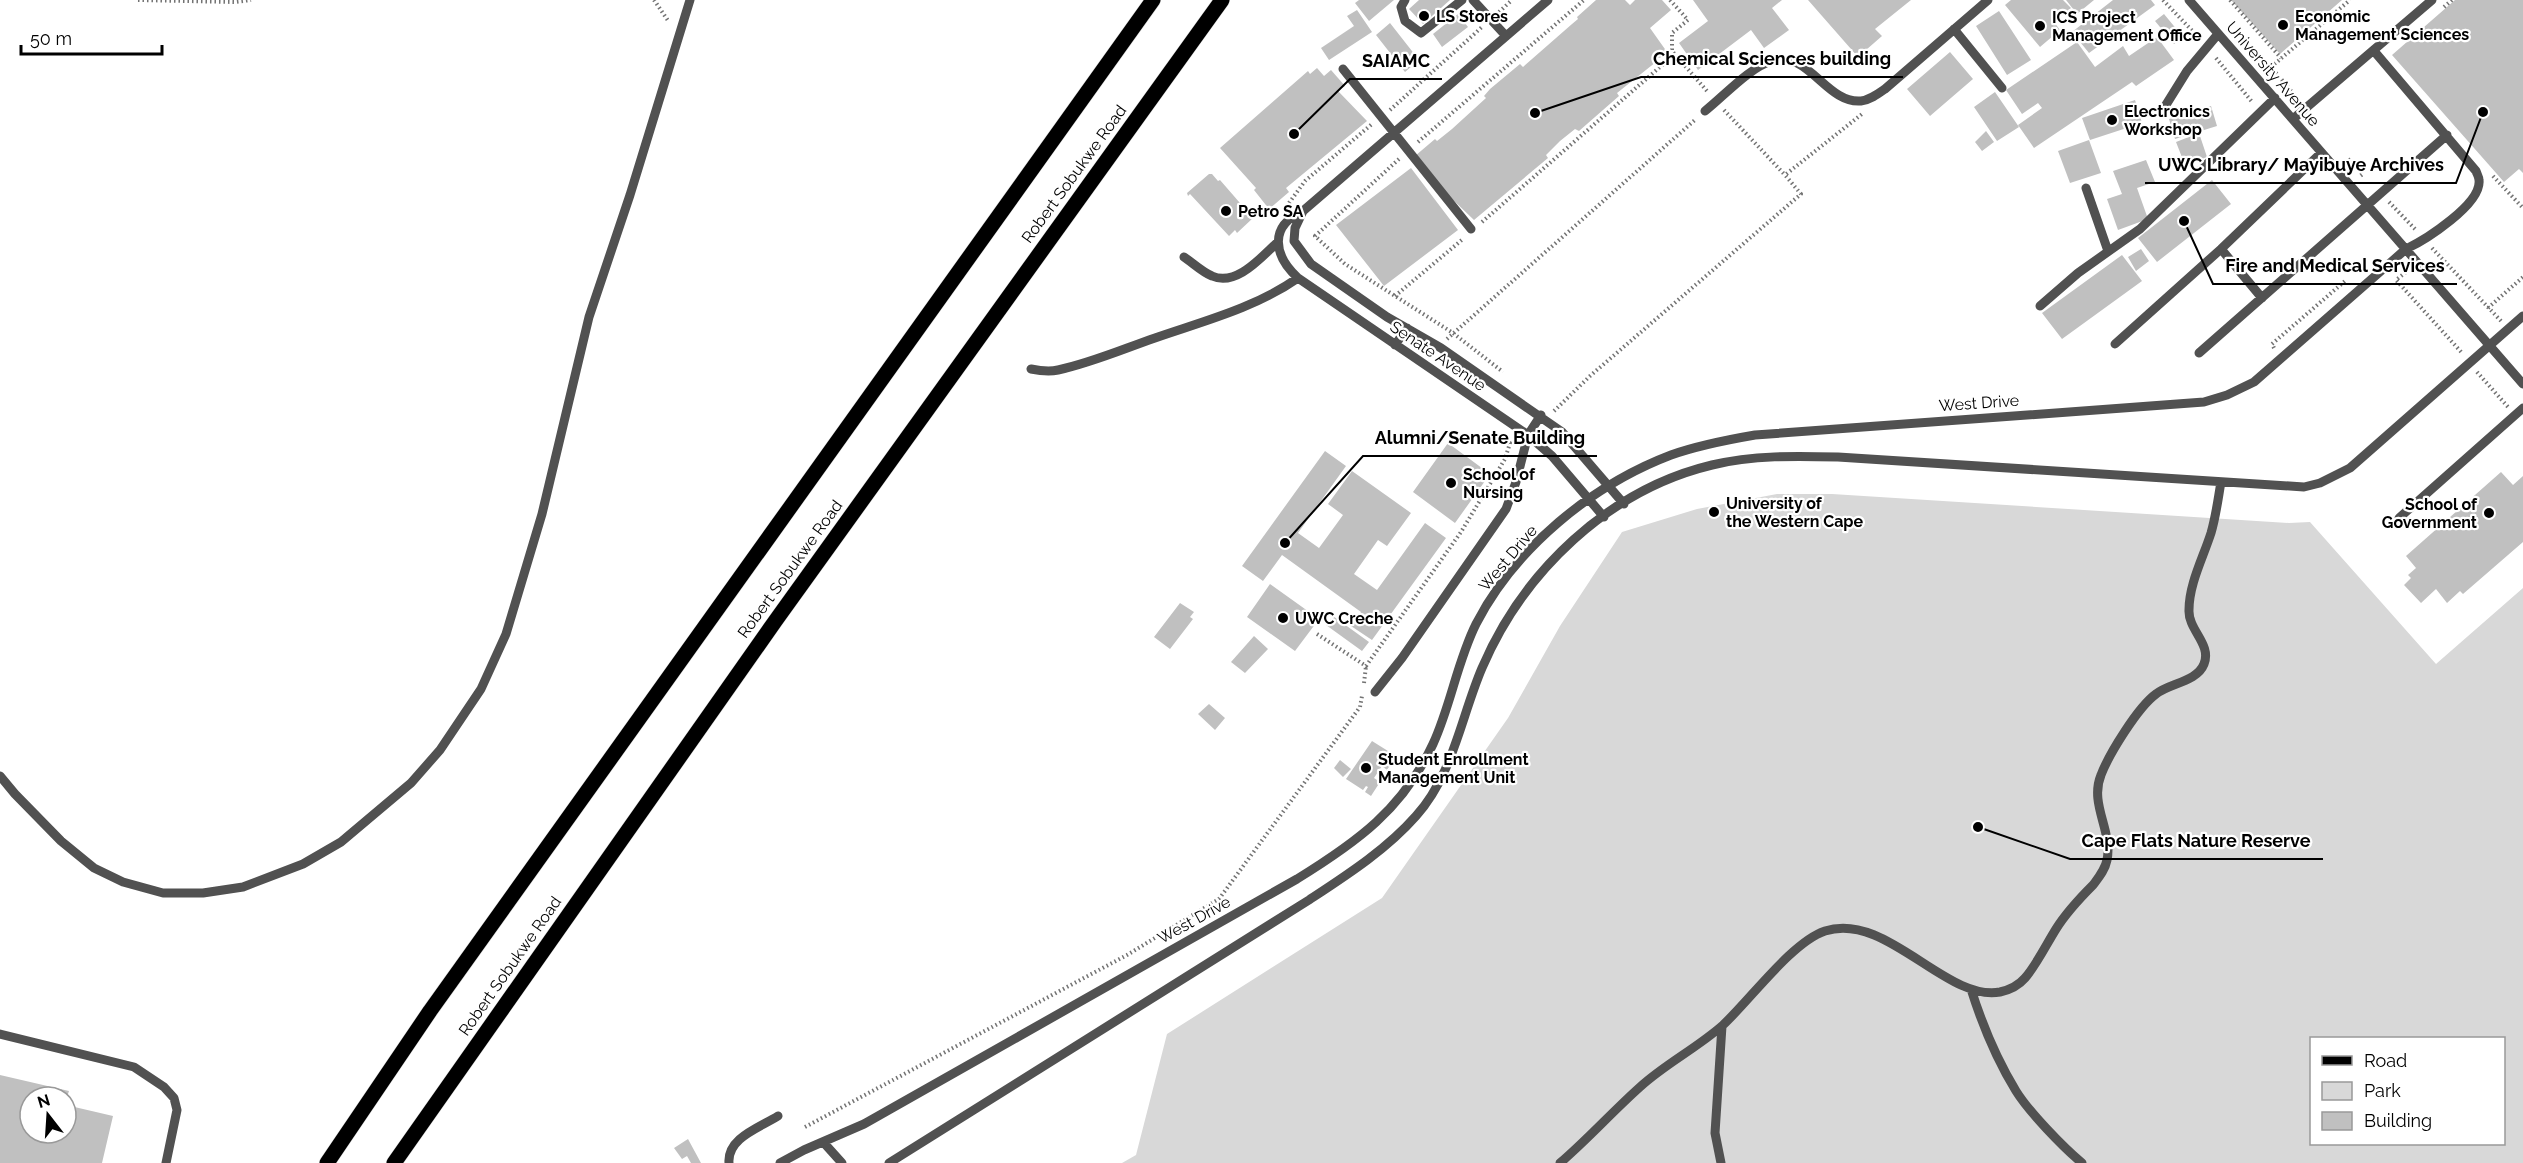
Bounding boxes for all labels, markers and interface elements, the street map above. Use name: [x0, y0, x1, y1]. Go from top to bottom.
place label: LS Stores: [1436, 7, 1508, 26]
place label: Economic Management Sciences: [2295, 7, 2469, 44]
place label: ICS Project Management Office: [2052, 8, 2202, 45]
marker: LS Stores: [1417, 9, 1431, 23]
scale bar: [21, 18, 162, 56]
street label: University Avenue: [2222, 18, 2324, 130]
marker: Economic Management Sciences: [2276, 18, 2290, 32]
marker: ICS Project Management Office: [2033, 19, 2047, 33]
text: 50 m: [30, 28, 72, 49]
callout: Chemical Sciences building: [1641, 41, 1903, 77]
callout: SAIAMC: [1350, 43, 1442, 79]
text: Chemical Sciences building: [1653, 48, 1891, 69]
text: SAIAMC: [1362, 50, 1430, 71]
street label: Robert Sobukwe Road: [1018, 101, 1130, 247]
place label: Electronics Workshop: [2124, 102, 2210, 139]
marker: Electronics Workshop: [2105, 113, 2119, 127]
callout: UWC Library/ Mayibuye Archives: [2145, 147, 2456, 183]
text: UWC Library/ Mayibuye Archives: [2158, 154, 2444, 175]
place label: Petro SA: [1238, 202, 1304, 221]
marker: Petro SA: [1219, 204, 1233, 218]
callout: Fire and Medical Services: [2213, 248, 2457, 284]
text: Fire and Medical Services: [2225, 255, 2445, 276]
street label: Senate Avenue: [1386, 317, 1490, 395]
street label: West Drive: [1938, 391, 2020, 415]
callout: Alumni/Senate Building: [1363, 420, 1597, 456]
text: Alumni/Senate Building: [1375, 427, 1585, 448]
place label: School of Nursing: [1463, 465, 1536, 502]
marker: School of Nursing: [1444, 476, 1458, 490]
place label: University of the Western Cape: [1726, 494, 1863, 531]
place label: School of Government: [2382, 495, 2478, 532]
street label: Robert Sobukwe Road: [734, 496, 846, 642]
marker: University of the Western Cape: [1707, 505, 1721, 519]
marker: School of Government: [2482, 506, 2496, 520]
street label: West Drive: [1475, 521, 1541, 595]
place label: UWC Creche: [1295, 609, 1394, 628]
marker: UWC Creche: [1276, 611, 1290, 625]
place label: Student Enrollment Management Unit: [1378, 750, 1529, 787]
marker: Student Enrollment Management Unit: [1359, 761, 1373, 775]
callout: Cape Flats Nature Reserve: [2070, 823, 2323, 859]
text: Cape Flats Nature Reserve: [2082, 830, 2311, 851]
street label: West Drive: [1154, 892, 1234, 948]
street label: Robert Sobukwe Road: [455, 893, 565, 1039]
legend: [2310, 1037, 2505, 1145]
text: Road: [2364, 1050, 2407, 1071]
text: Park: [2364, 1080, 2401, 1101]
north arrow: [18, 1085, 78, 1145]
text: N: [35, 1090, 52, 1112]
text: Building: [2364, 1110, 2432, 1131]

